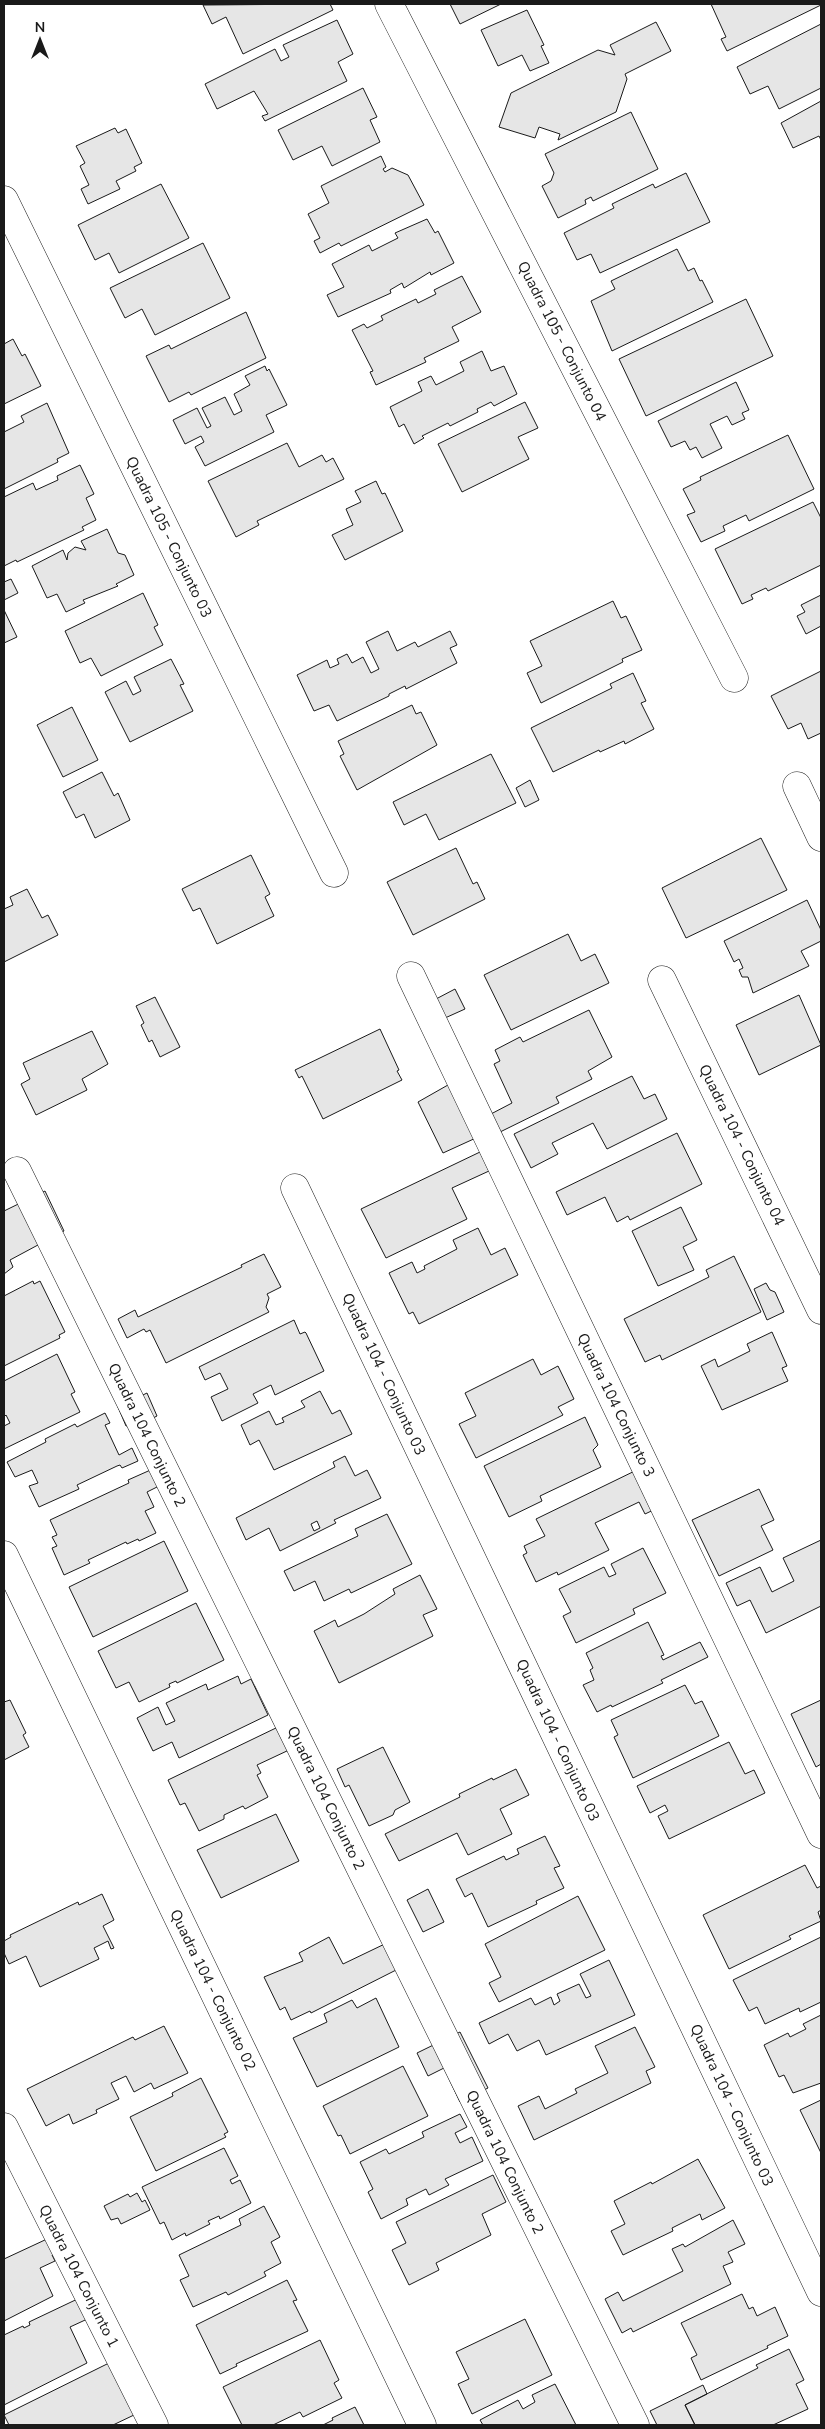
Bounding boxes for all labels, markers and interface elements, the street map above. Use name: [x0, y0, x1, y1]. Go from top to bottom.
north arrow: [15, 15, 65, 65]
text: N: [35, 18, 45, 37]
street label: Quadra 105 - Conjunto 04: [513, 258, 611, 424]
street label: Quadra 105 - Conjunto 03: [121, 453, 217, 621]
street label: Quadra 104 - Conjunto 04: [694, 1061, 790, 1229]
street label: Quadra 104 - Conjunto 03: [338, 1290, 430, 1458]
street label: Quadra 104 Conjunto 3: [572, 1330, 660, 1480]
street label: Quadra 104 Conjunto 2: [103, 1360, 191, 1510]
street label: Quadra 104 - Conjunto 03: [512, 1656, 604, 1824]
street label: Quadra 104 Conjunto 2: [282, 1723, 370, 1873]
street label: Quadra 104 - Conjunto 02: [165, 1906, 261, 2074]
street label: Quadra 104 - Conjunto 03: [686, 2021, 778, 2189]
street label: Quadra 104 Conjunto 2: [461, 2087, 549, 2237]
street label: Quadra 104 Conjunto 1: [34, 2201, 124, 2351]

